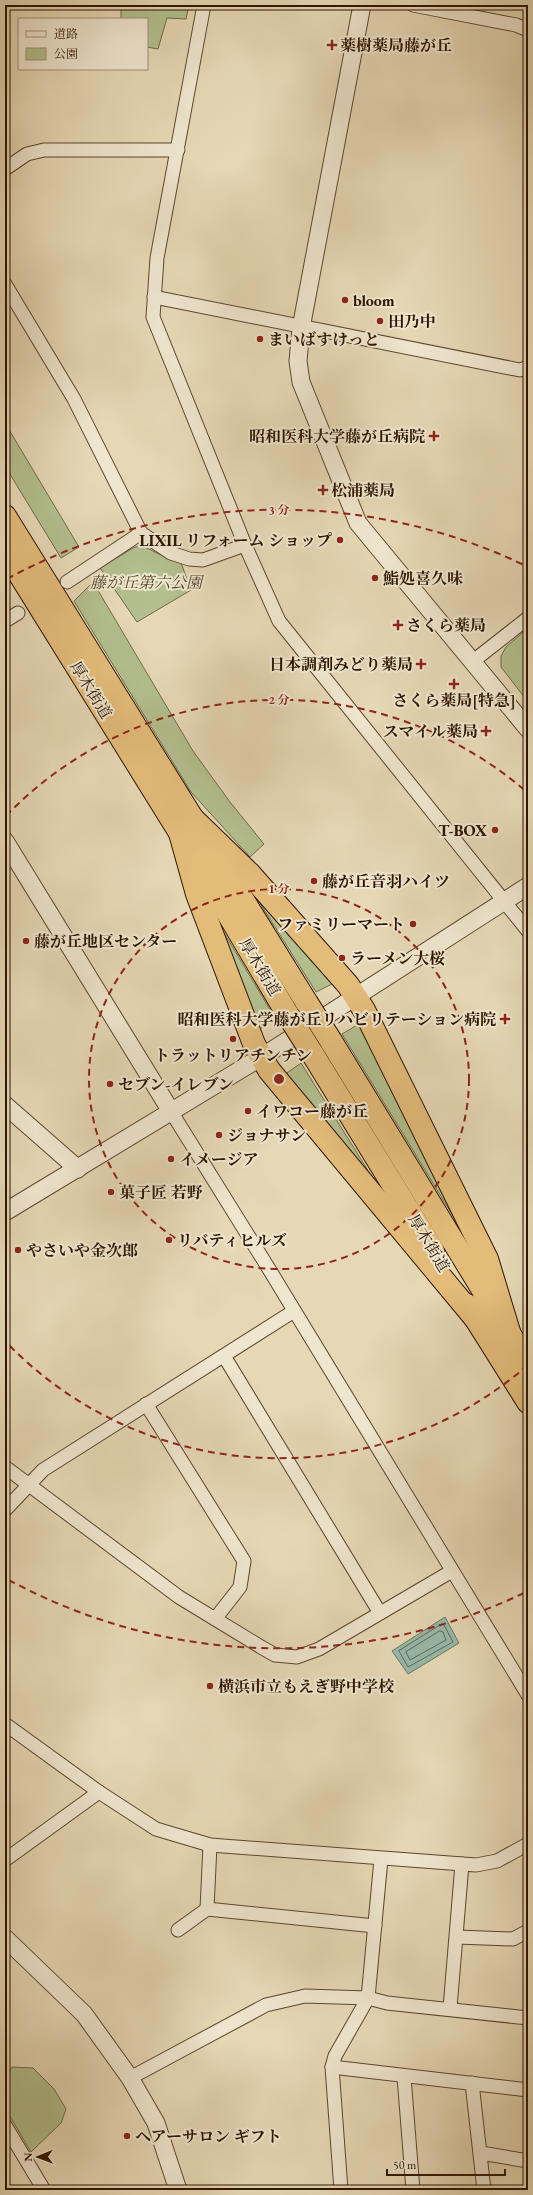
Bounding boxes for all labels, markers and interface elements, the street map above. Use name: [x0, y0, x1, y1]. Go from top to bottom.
legend: [18, 18, 148, 70]
text: 道路: [54, 26, 78, 42]
place label: 薬樹薬局藤が丘: [340, 35, 452, 56]
marker: 薬樹薬局藤が丘: [327, 40, 337, 50]
text: 公園: [54, 46, 78, 62]
place label: bloom: [353, 290, 395, 311]
marker: bloom: [340, 295, 350, 305]
place label: 田乃中: [388, 311, 436, 332]
marker: 田乃中: [375, 316, 385, 326]
place label: まいばすけっと: [268, 329, 380, 350]
marker: まいばすけっと: [255, 334, 265, 344]
place label: 昭和医科大学藤が丘病院: [249, 426, 425, 447]
marker: 昭和医科大学藤が丘病院: [428, 430, 440, 442]
place label: 松浦薬局: [331, 480, 395, 501]
marker: 松浦薬局: [318, 485, 328, 495]
text: 3 分: [268, 502, 290, 518]
place label: LIXIL リフォーム ショップ: [139, 530, 332, 551]
marker: LIXIL リフォーム ショップ: [335, 535, 345, 545]
place label: 鮨処喜久味: [383, 568, 463, 589]
park label: 藤が丘第六公園: [90, 572, 205, 593]
marker: 鮨処喜久味: [370, 573, 380, 583]
place label: さくら薬局: [406, 615, 486, 636]
marker: さくら薬局: [393, 620, 403, 630]
place label: 日本調剤みどり薬局: [269, 654, 413, 675]
street label: 厚木街道: [65, 657, 117, 723]
marker: 日本調剤みどり薬局: [416, 659, 426, 669]
marker: さくら薬局[特急]: [449, 679, 459, 689]
place label: さくら薬局[特急]: [392, 690, 516, 711]
text: 2 分: [268, 692, 290, 708]
place label: スマイル薬局: [383, 721, 478, 742]
marker: スマイル薬局: [481, 726, 491, 736]
place label: T-BOX: [438, 820, 487, 841]
marker: T-BOX: [490, 825, 500, 835]
place label: 藤が丘音羽ハイツ: [322, 871, 450, 892]
marker: 藤が丘音羽ハイツ: [309, 876, 319, 886]
text: 1 分: [268, 881, 290, 897]
place label: ファミリーマート: [277, 914, 405, 935]
marker: ファミリーマート: [408, 919, 418, 929]
place label: 藤が丘地区センター: [34, 931, 177, 952]
street label: 厚木街道: [235, 934, 285, 1000]
marker: 藤が丘地区センター: [21, 936, 31, 946]
place label: ラーメン大桜: [350, 948, 445, 969]
marker: ラーメン大桜: [337, 953, 347, 963]
place label: 昭和医科大学藤が丘リハビリテーション病院: [177, 1009, 496, 1030]
marker: 昭和医科大学藤が丘リハビリテーション病院: [499, 1013, 511, 1025]
marker: トラットリアチンチン: [228, 1034, 238, 1044]
place label: トラットリアチンチン: [154, 1045, 312, 1066]
centre of rings: [272, 1072, 286, 1086]
place label: セブン-イレブン: [118, 1074, 234, 1095]
marker: セブン-イレブン: [105, 1079, 115, 1089]
place label: イワコー藤が丘: [256, 1101, 368, 1122]
marker: イワコー藤が丘: [243, 1106, 253, 1116]
place label: ジョナサン: [227, 1125, 306, 1146]
marker: ジョナサン: [214, 1130, 224, 1140]
place label: イメージア: [179, 1149, 259, 1170]
marker: イメージア: [166, 1154, 176, 1164]
place label: 菓子匠 若野: [119, 1182, 203, 1203]
marker: 菓子匠 若野: [106, 1187, 116, 1197]
street label: 厚木街道: [404, 1210, 454, 1276]
place label: リバティヒルズ: [177, 1230, 287, 1251]
marker: リバティヒルズ: [164, 1235, 174, 1245]
place label: やさいや金次郎: [26, 1240, 138, 1261]
marker: やさいや金次郎: [13, 1245, 23, 1255]
place label: 横浜市立もえぎ野中学校: [218, 1676, 395, 1697]
marker: 横浜市立もえぎ野中学校: [205, 1681, 215, 1691]
place label: ヘアーサロン ギフト: [135, 2126, 282, 2147]
marker: ヘアーサロン ギフト: [122, 2131, 132, 2141]
north arrow: [18, 2137, 58, 2177]
scale bar: [387, 2151, 505, 2177]
text: N: [21, 2153, 35, 2162]
text: 50 m: [393, 2157, 417, 2173]

